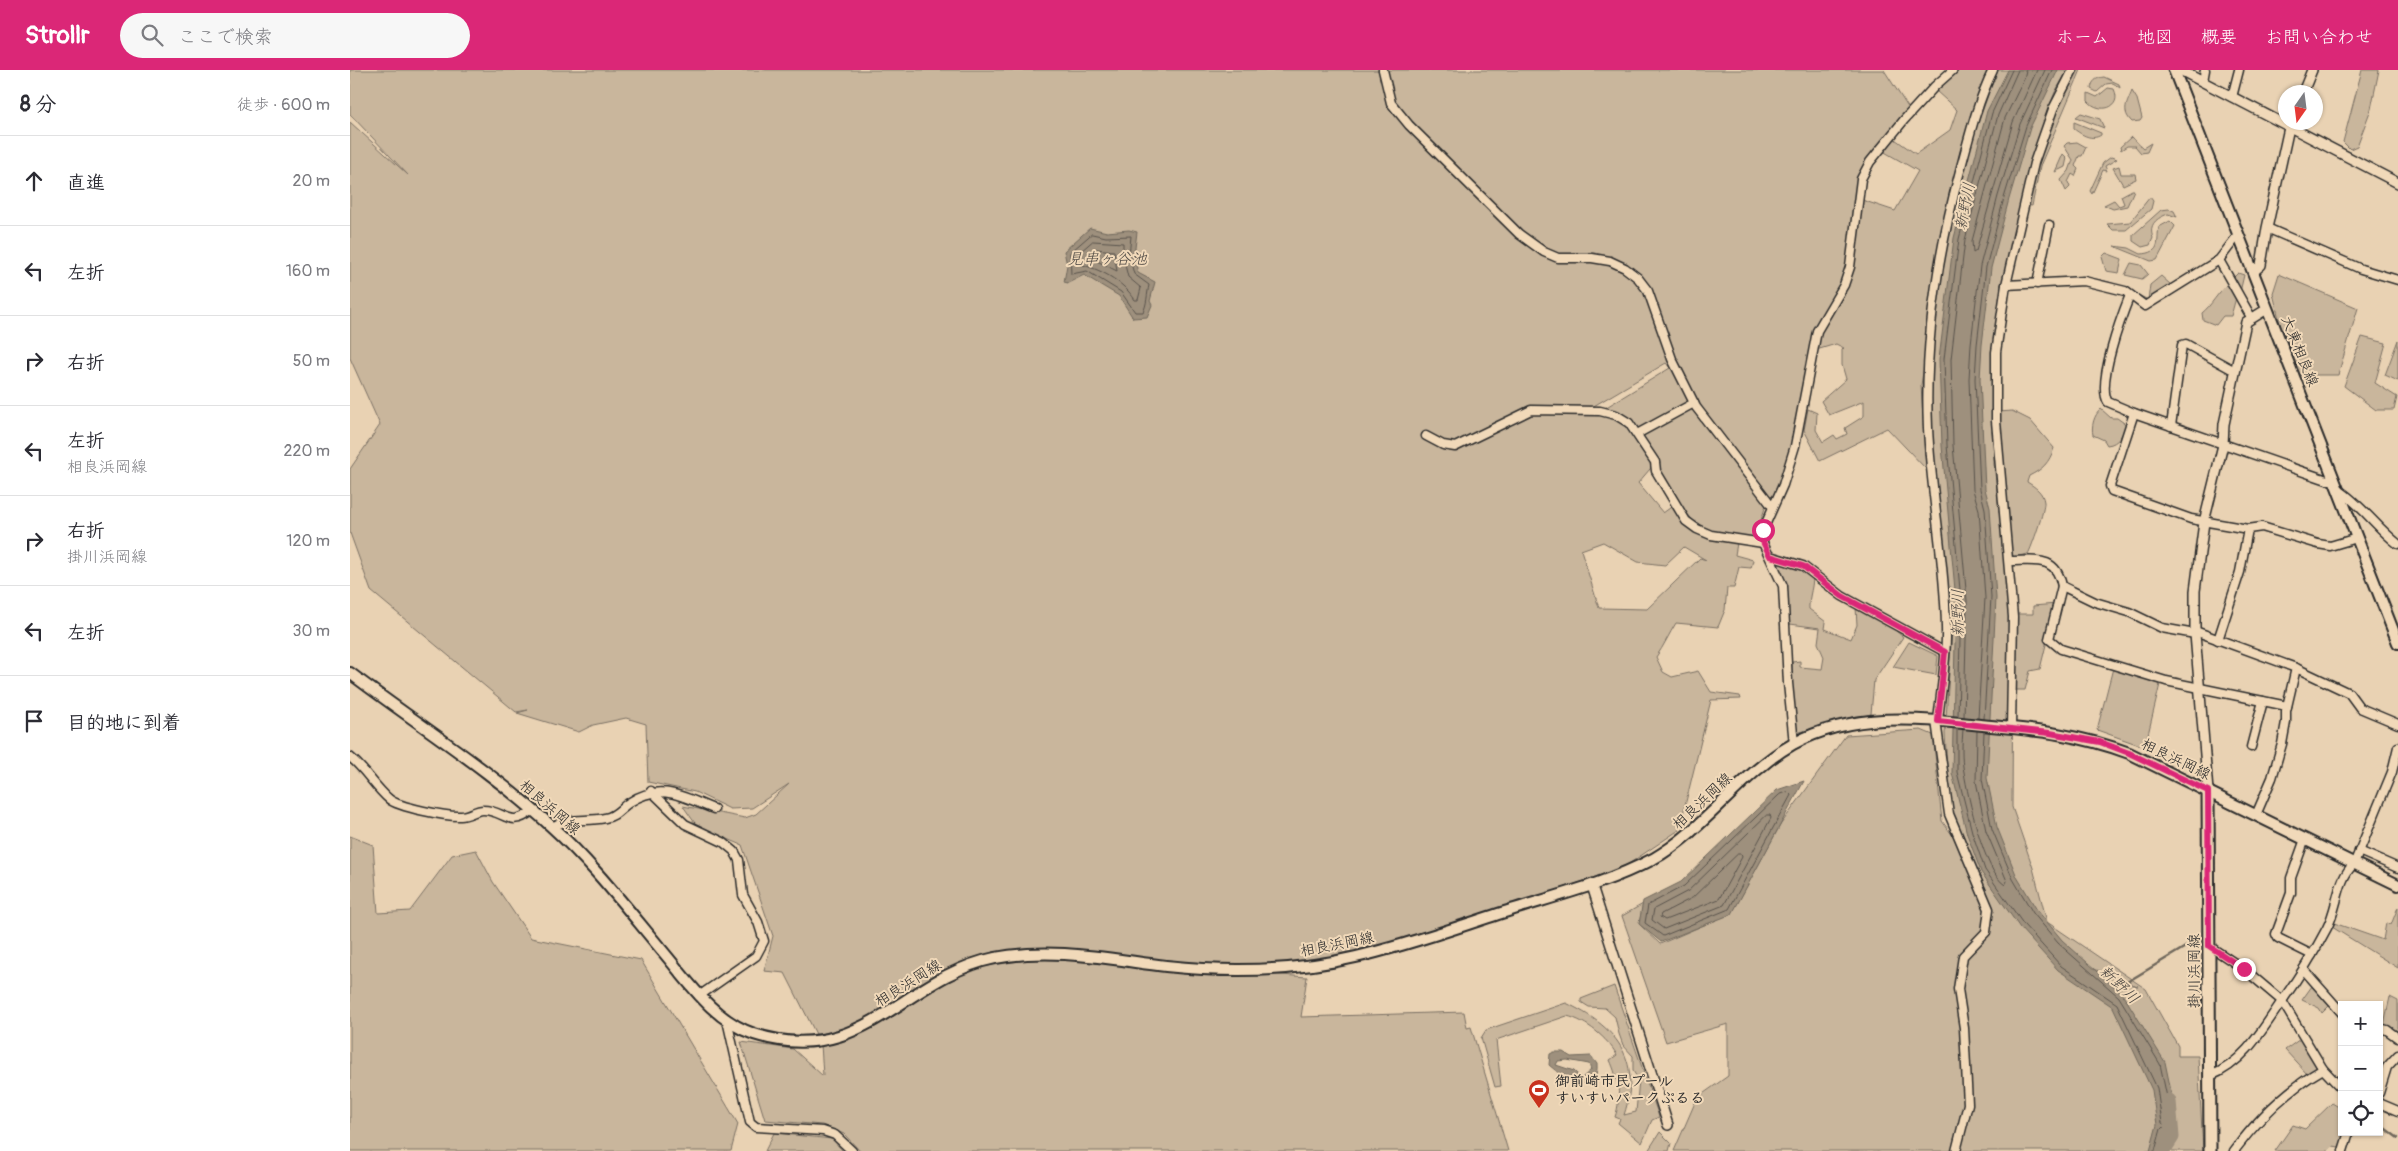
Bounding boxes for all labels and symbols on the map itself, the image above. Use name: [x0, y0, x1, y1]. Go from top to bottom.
north arrow: [2278, 85, 2323, 130]
water label: 新野川: [1951, 181, 1979, 232]
water label: 見串ヶ谷池: [1067, 249, 1148, 269]
street label: 大東相良線: [2277, 313, 2322, 390]
route start: [1752, 519, 1775, 542]
water label: 新野川: [1948, 589, 1968, 637]
street label: 相良浜岡線: [2138, 734, 2214, 784]
street label: 相良浜岡線: [1668, 769, 1736, 834]
street label: 相良浜岡線: [515, 776, 584, 839]
street label: 相良浜岡線: [1298, 928, 1376, 961]
street label: 掛川浜岡線: [2185, 933, 2204, 1009]
street label: 相良浜岡線: [871, 955, 945, 1011]
route end: [2233, 958, 2256, 981]
water label: 新野川: [2095, 961, 2144, 1009]
place label: 御前崎市民プール すいすいパークぷるる: [1555, 1072, 1705, 1108]
sports icon: 御前崎市民プール すいすいパークぷるる: [1527, 1078, 1551, 1109]

